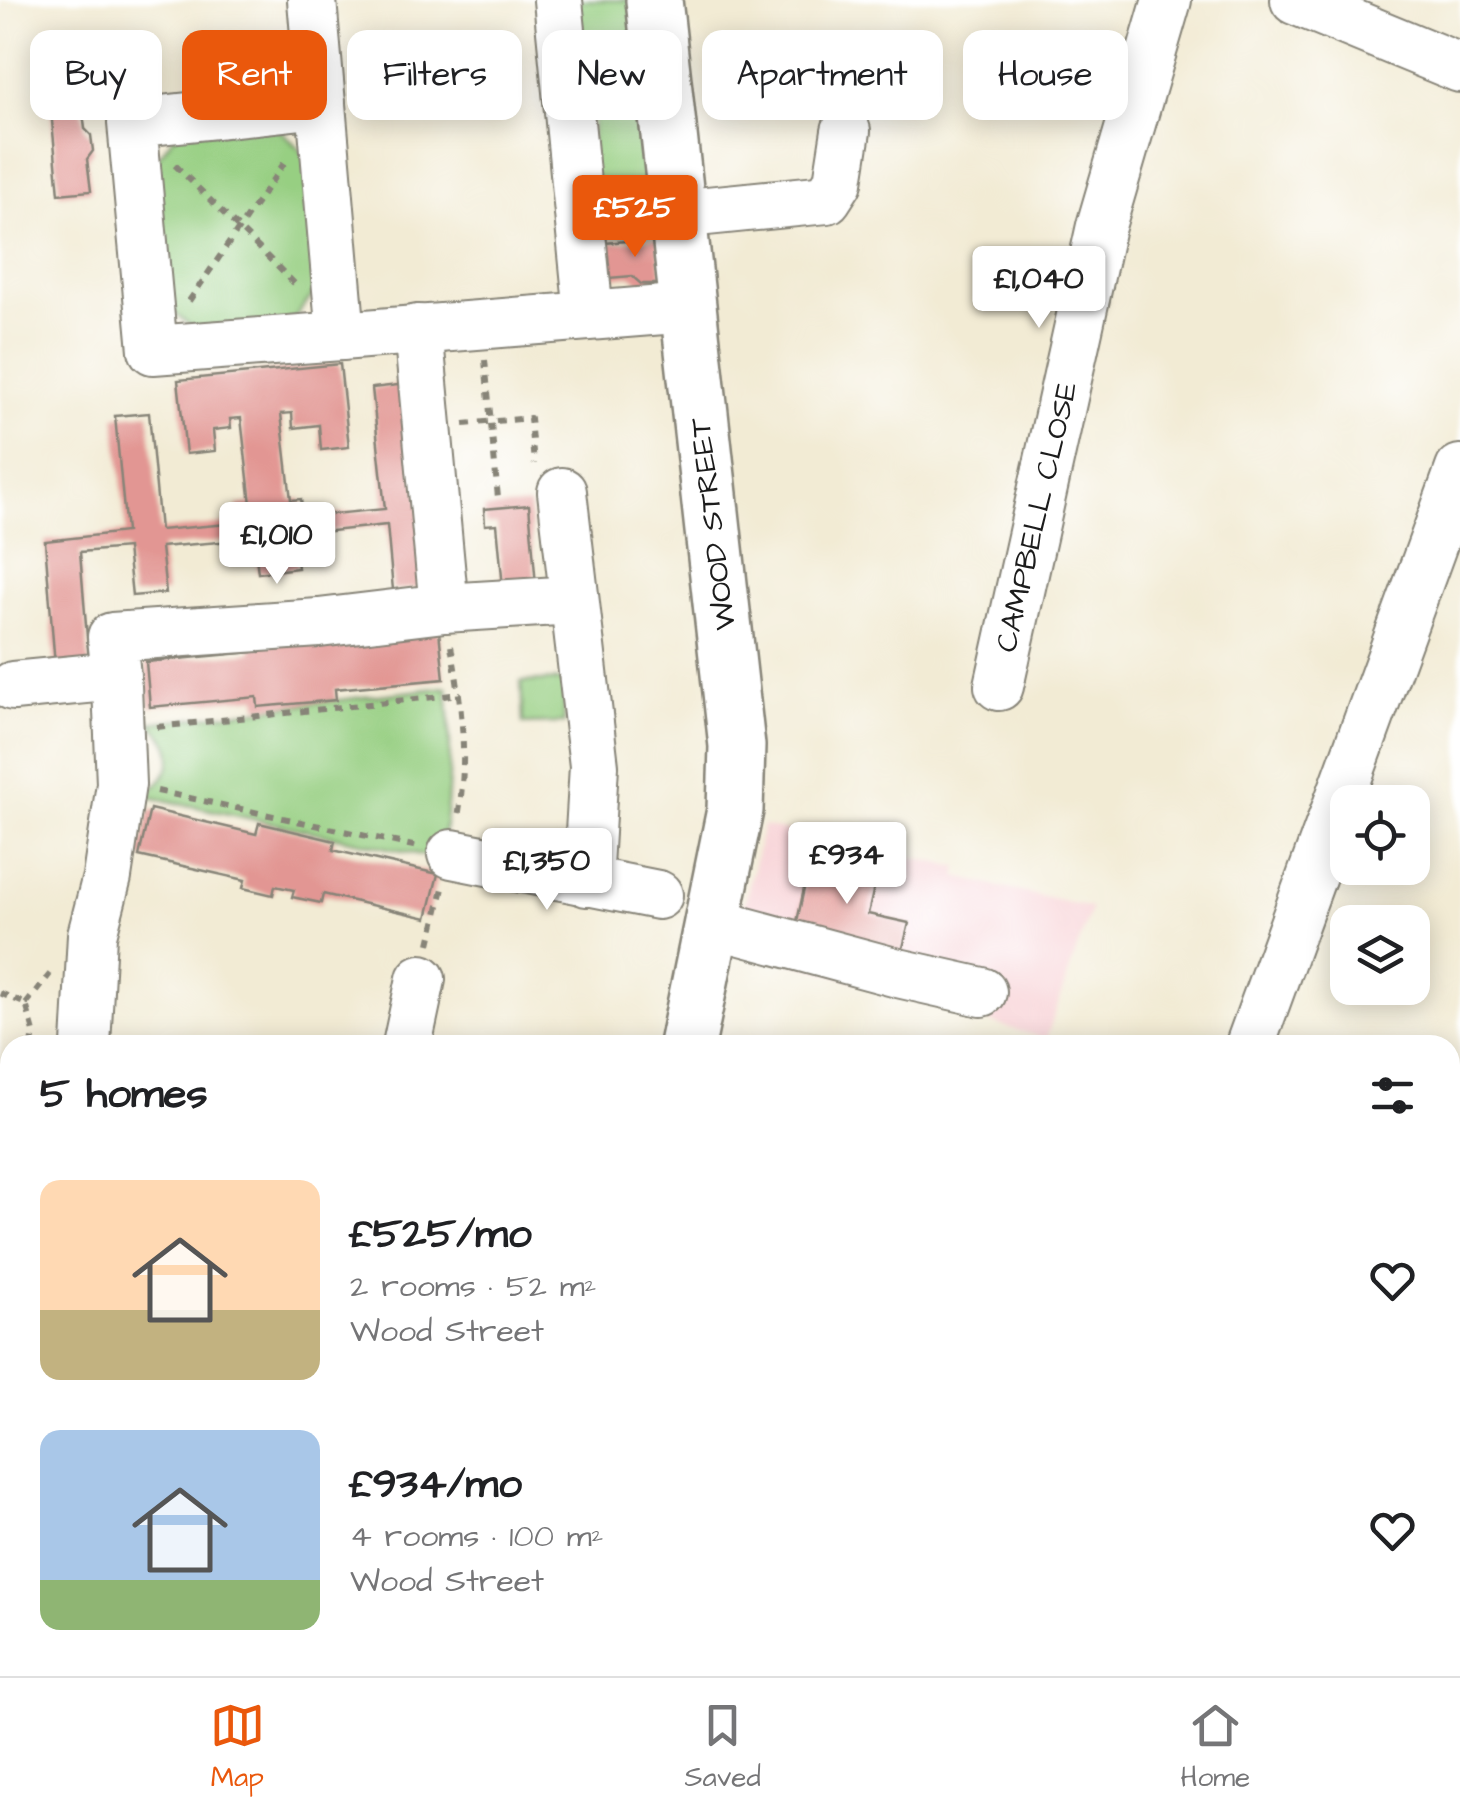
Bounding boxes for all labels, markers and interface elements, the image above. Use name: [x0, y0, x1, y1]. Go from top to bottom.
chip: Buy: [30, 30, 162, 120]
chip: Rent: [182, 30, 327, 120]
chip: Filters: [347, 30, 522, 120]
chip: New: [542, 30, 682, 120]
chip: Apartment: [702, 30, 943, 120]
chip: House: [963, 30, 1128, 120]
pin: £525: [576, 175, 694, 260]
text: £525: [595, 185, 675, 230]
pin: £1,040: [958, 246, 1120, 331]
text: £1,040: [994, 256, 1084, 301]
street label: CAMPBELL CLOSE: [985, 377, 1089, 656]
street label: WOOD STREET: [679, 415, 747, 632]
pin: £1,010: [196, 502, 358, 587]
text: £1,010: [241, 512, 313, 557]
map controls: [1330, 785, 1430, 1005]
button: locate: [1330, 785, 1430, 885]
pin: £934: [788, 822, 906, 907]
pin: £1,350: [466, 828, 628, 913]
text: £934: [810, 832, 884, 877]
text: £1,350: [504, 838, 590, 883]
button: layers: [1330, 905, 1430, 1005]
text: 5 homes: [40, 1066, 207, 1124]
icon: filters: [1365, 1068, 1420, 1123]
text: £525/mo: [350, 1206, 532, 1264]
icon: home: [120, 1220, 240, 1340]
icon: heart: [1365, 1253, 1420, 1308]
text: 2 rooms · 52 m²: [350, 1264, 597, 1309]
text: Wood Street: [350, 1309, 544, 1354]
text: £934/mo: [350, 1456, 522, 1514]
icon: home: [120, 1470, 240, 1590]
icon: heart: [1365, 1503, 1420, 1558]
text: 4 rooms · 100 m²: [350, 1514, 604, 1559]
text: Wood Street: [350, 1559, 544, 1604]
tab: Map: [210, 1698, 265, 1797]
tab: Saved: [685, 1698, 761, 1797]
tab: Home: [1180, 1698, 1250, 1797]

